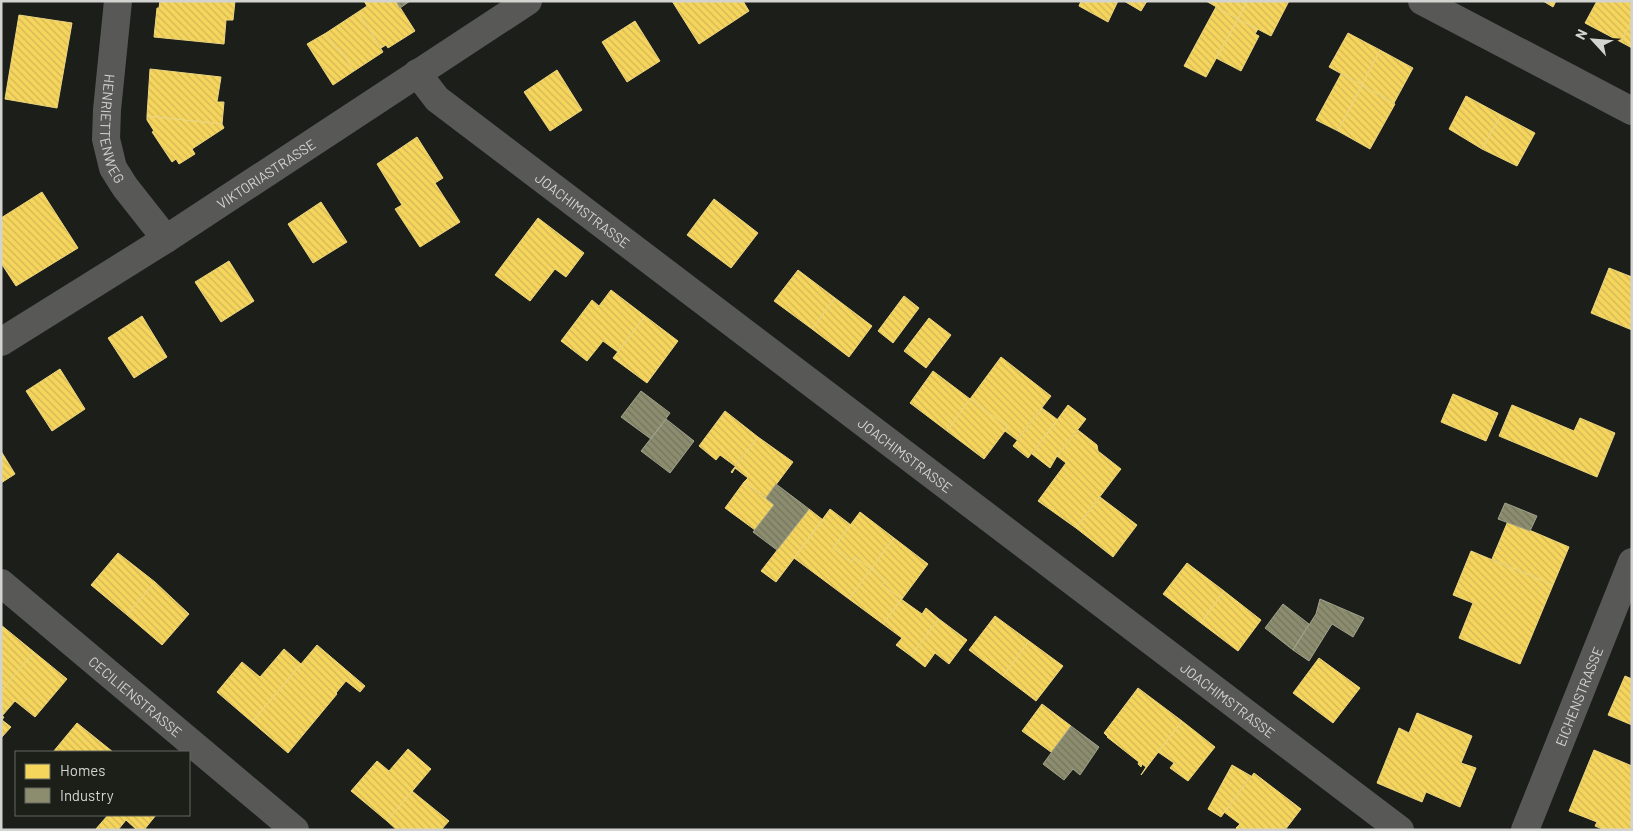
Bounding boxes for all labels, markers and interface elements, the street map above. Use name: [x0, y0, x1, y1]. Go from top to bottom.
north arrow: [1568, 15, 1618, 65]
text: N: [1571, 26, 1591, 42]
street label: HENRIETTENWEG: [97, 73, 129, 186]
street label: VIKTORIASTRASSE: [213, 135, 318, 212]
street label: JOACHIMSTRASSE: [532, 169, 633, 251]
street label: JOACHIMSTRASSE: [855, 413, 956, 496]
street label: EICHENSTRASSE: [1551, 644, 1606, 748]
street label: CECILIENSTRASSE: [86, 652, 186, 740]
street label: JOACHIMSTRASSE: [1178, 658, 1279, 741]
legend: [15, 751, 190, 816]
text: Homes: [60, 761, 105, 779]
text: Industry: [60, 786, 114, 804]

